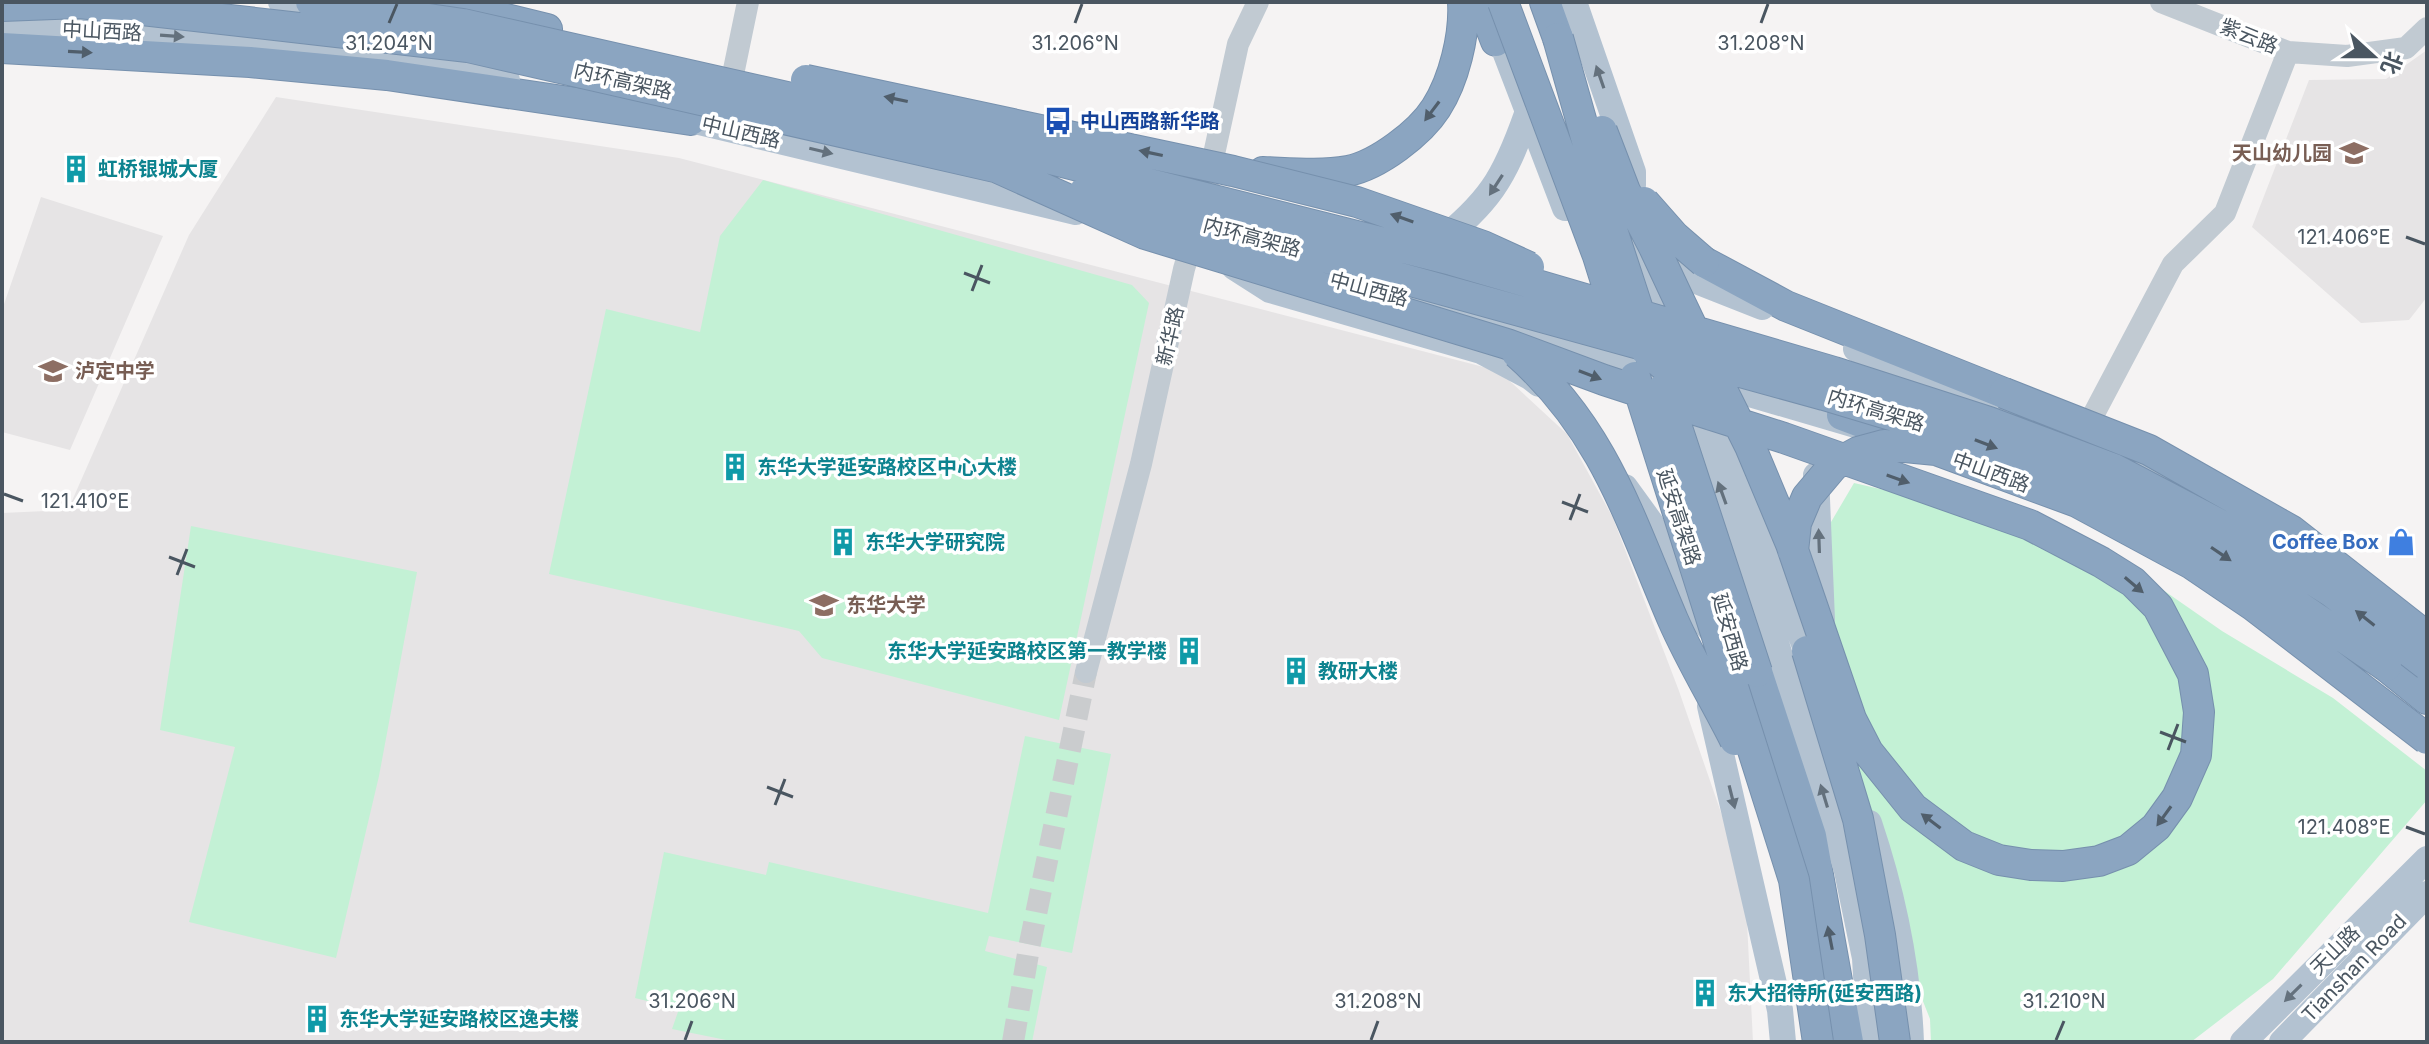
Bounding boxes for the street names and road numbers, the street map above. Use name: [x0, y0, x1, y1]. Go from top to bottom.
street label: 紫云路: [2217, 14, 2281, 58]
street label: 中山西路: [61, 17, 143, 45]
street label: 内环高架路: [572, 58, 674, 104]
street label: 中山西路: [699, 111, 783, 153]
street label: 内环高架路: [1201, 212, 1303, 262]
street label: 中山西路: [1327, 267, 1411, 311]
street label: 新华路: [1152, 304, 1188, 368]
street label: 内环高架路: [1825, 384, 1927, 436]
street label: 中山西路: [1949, 447, 2033, 497]
street label: 延安高架路: [1652, 466, 1706, 568]
street label: 延安西路: [1707, 590, 1753, 674]
street label: Tianshan Road: [2297, 909, 2411, 1027]
street label: 天山路: [2305, 920, 2365, 980]

